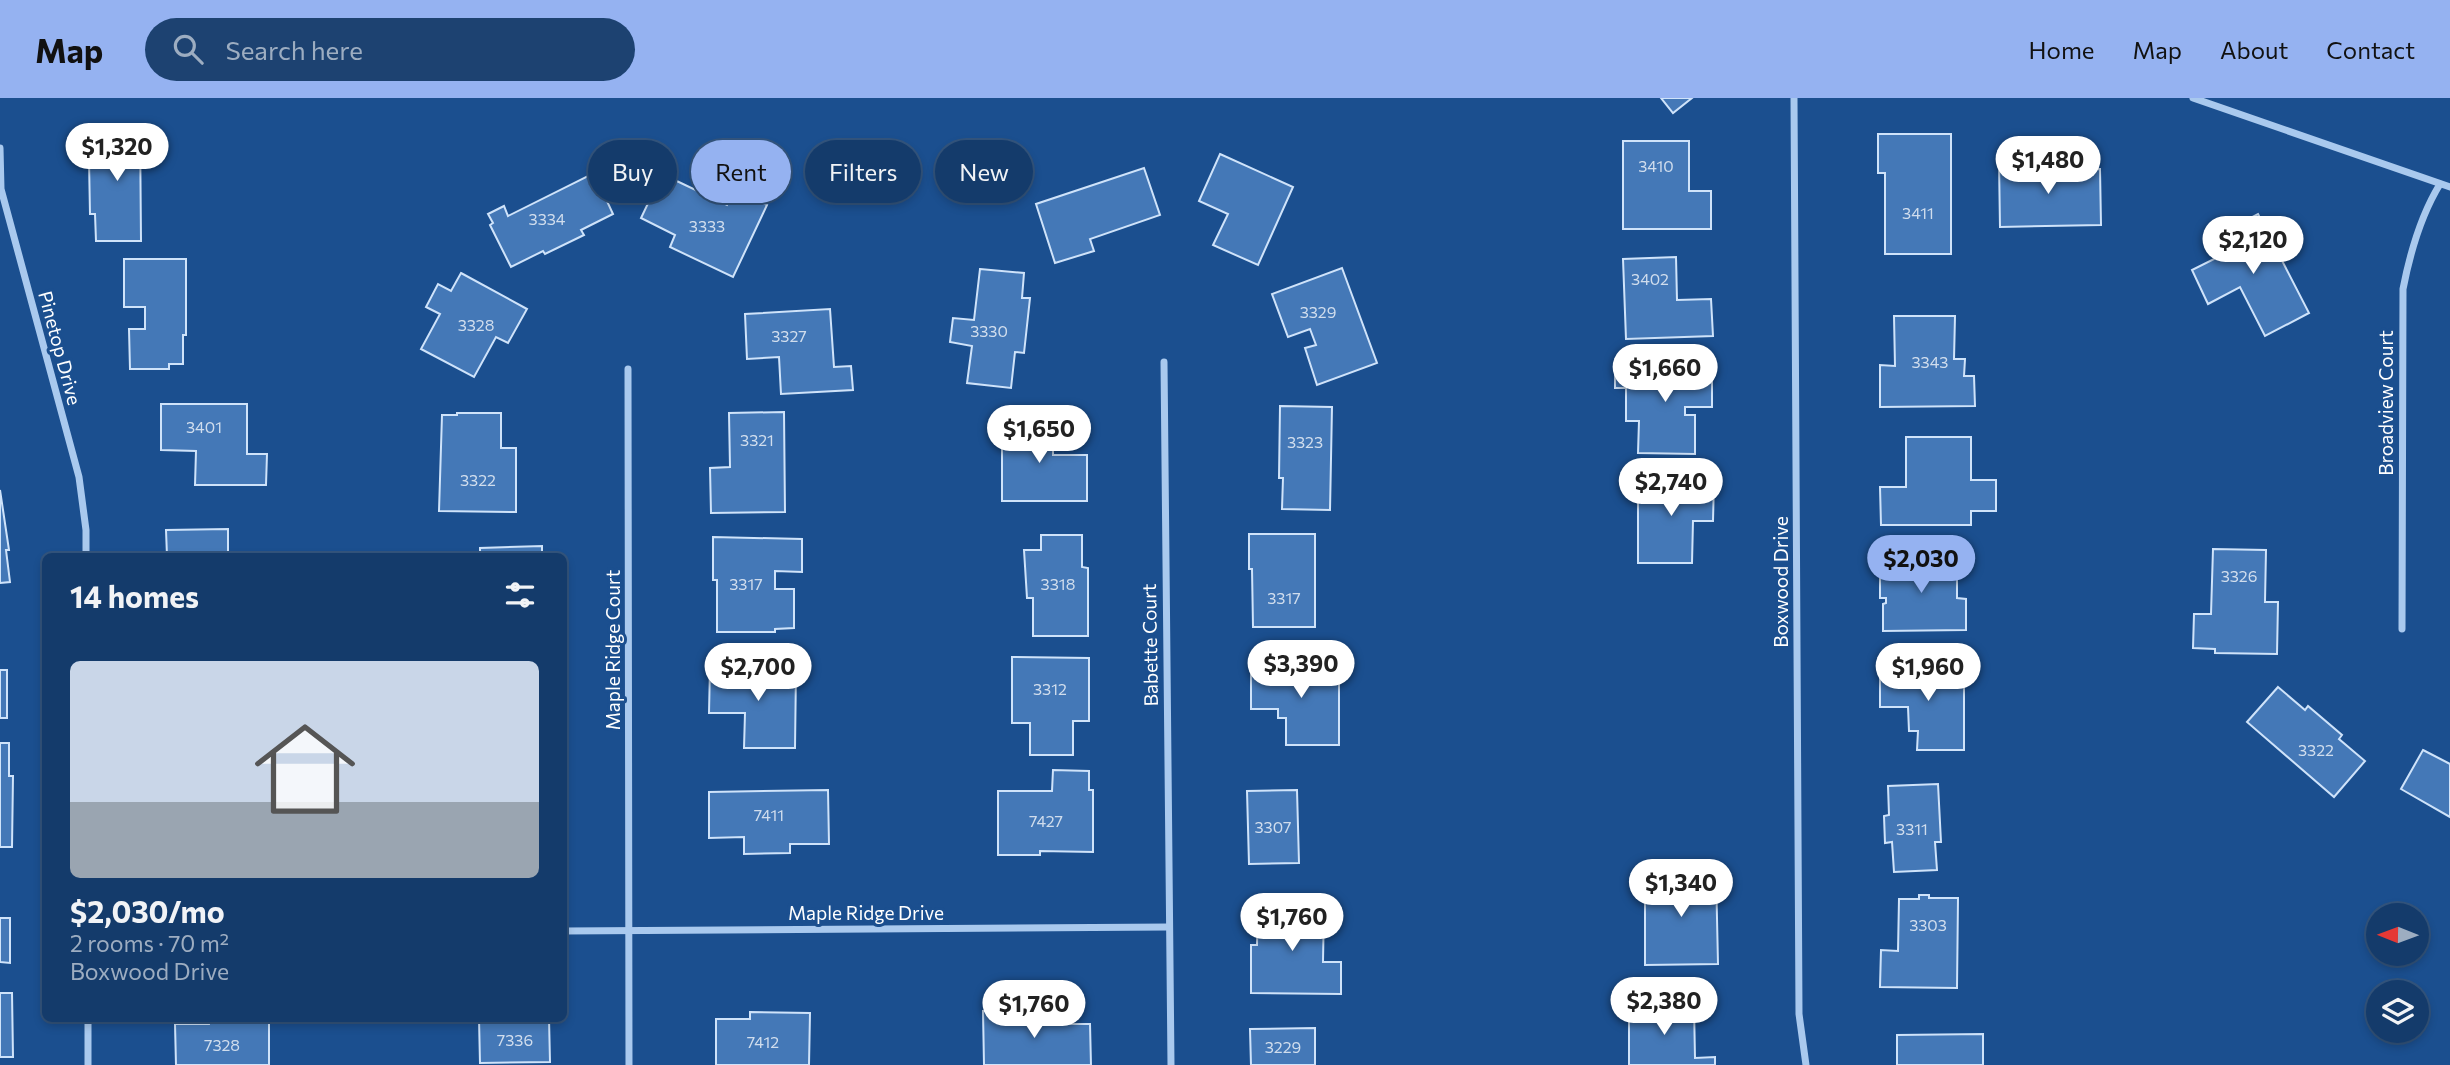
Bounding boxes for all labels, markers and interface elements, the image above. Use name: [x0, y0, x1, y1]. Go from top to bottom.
search box: [145, 18, 635, 81]
text: Map: [35, 29, 103, 70]
icon: search: [169, 30, 207, 68]
text: Search here: [225, 34, 363, 65]
text: Home: [2029, 35, 2095, 64]
text: Map: [2133, 35, 2182, 64]
text: About: [2220, 35, 2288, 64]
text: Contact: [2326, 35, 2415, 64]
pin: $1,320: [60, 123, 174, 183]
text: $1,320: [82, 132, 152, 160]
pin: $1,480: [1991, 136, 2105, 196]
chip: Buy: [588, 140, 677, 203]
chip: Rent: [691, 140, 791, 203]
chip: Filters: [805, 140, 921, 203]
chip: New: [935, 140, 1033, 203]
text: $1,480: [2012, 145, 2084, 173]
house number: 3410: [1638, 156, 1674, 175]
house number: 3411: [1902, 203, 1934, 222]
house number: 3334: [529, 209, 566, 228]
house number: 3333: [689, 216, 725, 235]
pin: $2,120: [2196, 216, 2310, 276]
text: $2,120: [2219, 225, 2288, 253]
house number: 3402: [1631, 269, 1669, 288]
street label: Pinetop Drive: [34, 288, 87, 408]
house number: 3329: [1300, 302, 1336, 321]
house number: 3328: [458, 315, 494, 334]
house number: 3330: [970, 321, 1008, 340]
house number: 3327: [771, 326, 807, 345]
street label: Broadview Court: [2374, 330, 2397, 476]
pin: $1,660: [1608, 344, 1722, 404]
house number: 3343: [1912, 352, 1948, 371]
text: $1,660: [1629, 353, 1701, 381]
pin: $1,650: [982, 406, 1096, 465]
text: $1,650: [1003, 414, 1075, 442]
house number: 3401: [186, 417, 222, 436]
house number: 3321: [740, 430, 774, 449]
house number: 3323: [1287, 432, 1323, 451]
pin: $2,740: [1614, 458, 1728, 518]
text: $2,740: [1635, 467, 1707, 495]
house number: 3322: [460, 470, 496, 489]
street label: Boxwood Drive: [1769, 516, 1792, 648]
pin: $2,030: [1864, 536, 1978, 595]
text: $2,030: [1883, 544, 1959, 572]
house number: 3326: [2221, 566, 2257, 585]
street label: Maple Ridge Court: [601, 570, 624, 730]
house number: 3317: [729, 574, 763, 593]
house number: 3318: [1041, 574, 1075, 593]
icon: filters: [501, 576, 539, 614]
text: 14 homes: [70, 577, 199, 614]
street label: Babette Court: [1137, 583, 1162, 707]
house number: 3317: [1267, 588, 1301, 607]
pin: $3,390: [1244, 640, 1358, 700]
pin: $2,700: [701, 644, 815, 703]
pin: $1,960: [1871, 644, 1985, 703]
text: $3,390: [1264, 649, 1338, 677]
text: $2,700: [721, 652, 795, 680]
text: $1,960: [1892, 652, 1964, 680]
house number: 3312: [1033, 679, 1067, 698]
icon: home: [242, 706, 368, 832]
house number: 3322: [2298, 740, 2334, 759]
house number: 7411: [754, 805, 784, 824]
house number: 7427: [1029, 811, 1063, 830]
house number: 3307: [1254, 817, 1292, 836]
house number: 3311: [1896, 819, 1928, 838]
pin: $1,340: [1624, 860, 1738, 919]
text: $1,340: [1645, 868, 1717, 896]
text: $2,030/mo: [70, 892, 225, 929]
pin: $1,760: [1235, 894, 1349, 953]
street label: Maple Ridge Drive: [788, 901, 944, 924]
text: $1,760: [1256, 902, 1328, 930]
north arrow: [2366, 903, 2429, 966]
map controls: [2366, 903, 2429, 1043]
house number: 3303: [1909, 915, 1947, 934]
text: 2 rooms · 70 m²: [70, 929, 229, 957]
text: Boxwood Drive: [70, 957, 229, 985]
pin: $2,380: [1607, 978, 1721, 1037]
button: layers: [2366, 980, 2429, 1043]
pin: $1,760: [977, 981, 1091, 1040]
text: $2,380: [1627, 986, 1701, 1014]
text: $1,760: [998, 989, 1070, 1017]
house number: 7336: [497, 1030, 533, 1049]
house number: 7412: [747, 1032, 779, 1051]
house number: 7328: [204, 1035, 240, 1054]
house number: 3229: [1265, 1037, 1301, 1056]

